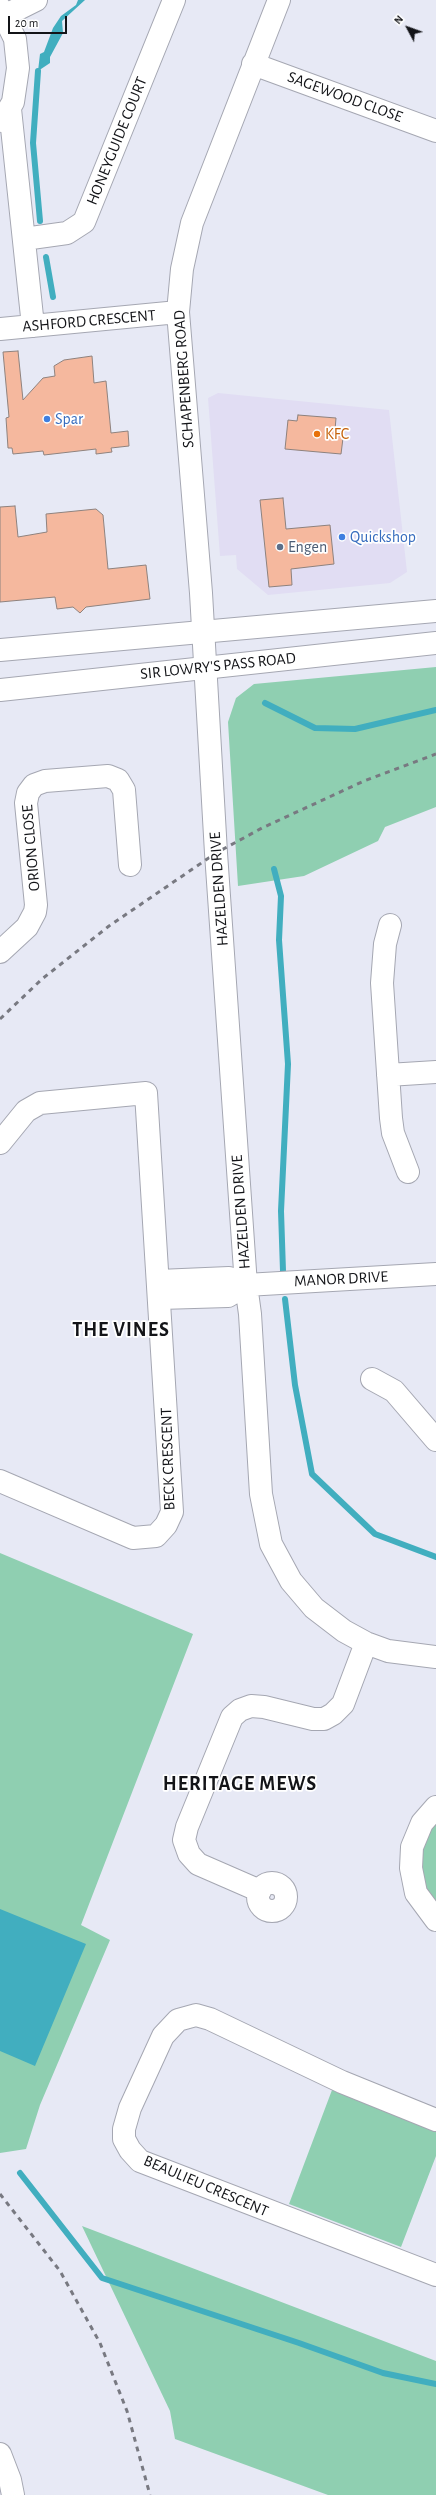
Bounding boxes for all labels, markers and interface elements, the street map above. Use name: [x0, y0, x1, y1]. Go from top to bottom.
scale bar: [10, 8, 69, 34]
north arrow: [388, 8, 428, 48]
text: N: [392, 13, 405, 26]
text: 20 m: [15, 17, 38, 29]
street label: SAGEWOOD CLOSE: [285, 67, 405, 127]
street label: HONEYGUIDE COURT: [83, 74, 151, 208]
street label: ASHFORD CRESCENT: [22, 306, 156, 336]
street label: SCHAPENBERG ROAD: [170, 309, 198, 449]
place label: Spar: [55, 409, 83, 429]
marker: Spar: [42, 414, 52, 424]
place label: KFC: [325, 424, 349, 444]
marker: KFC: [312, 429, 322, 439]
place label: Quickshop: [350, 527, 416, 547]
marker: Quickshop: [337, 532, 347, 542]
place label: Engen: [288, 537, 327, 557]
marker: Engen: [275, 542, 285, 552]
street label: SIR LOWRY'S PASS ROAD: [139, 648, 297, 684]
street label: ORION CLOSE: [18, 804, 44, 892]
street label: HAZELDEN DRIVE: [205, 831, 233, 947]
street label: HAZELDEN DRIVE: [227, 1154, 255, 1270]
street label: MANOR DRIVE: [293, 1267, 389, 1291]
district label: THE VINES: [72, 1318, 170, 1342]
street label: BECK CRESCENT: [157, 1407, 179, 1511]
district label: HERITAGE MEWS: [163, 1772, 317, 1796]
street label: BEAULIEU CRESCENT: [141, 2151, 271, 2221]

